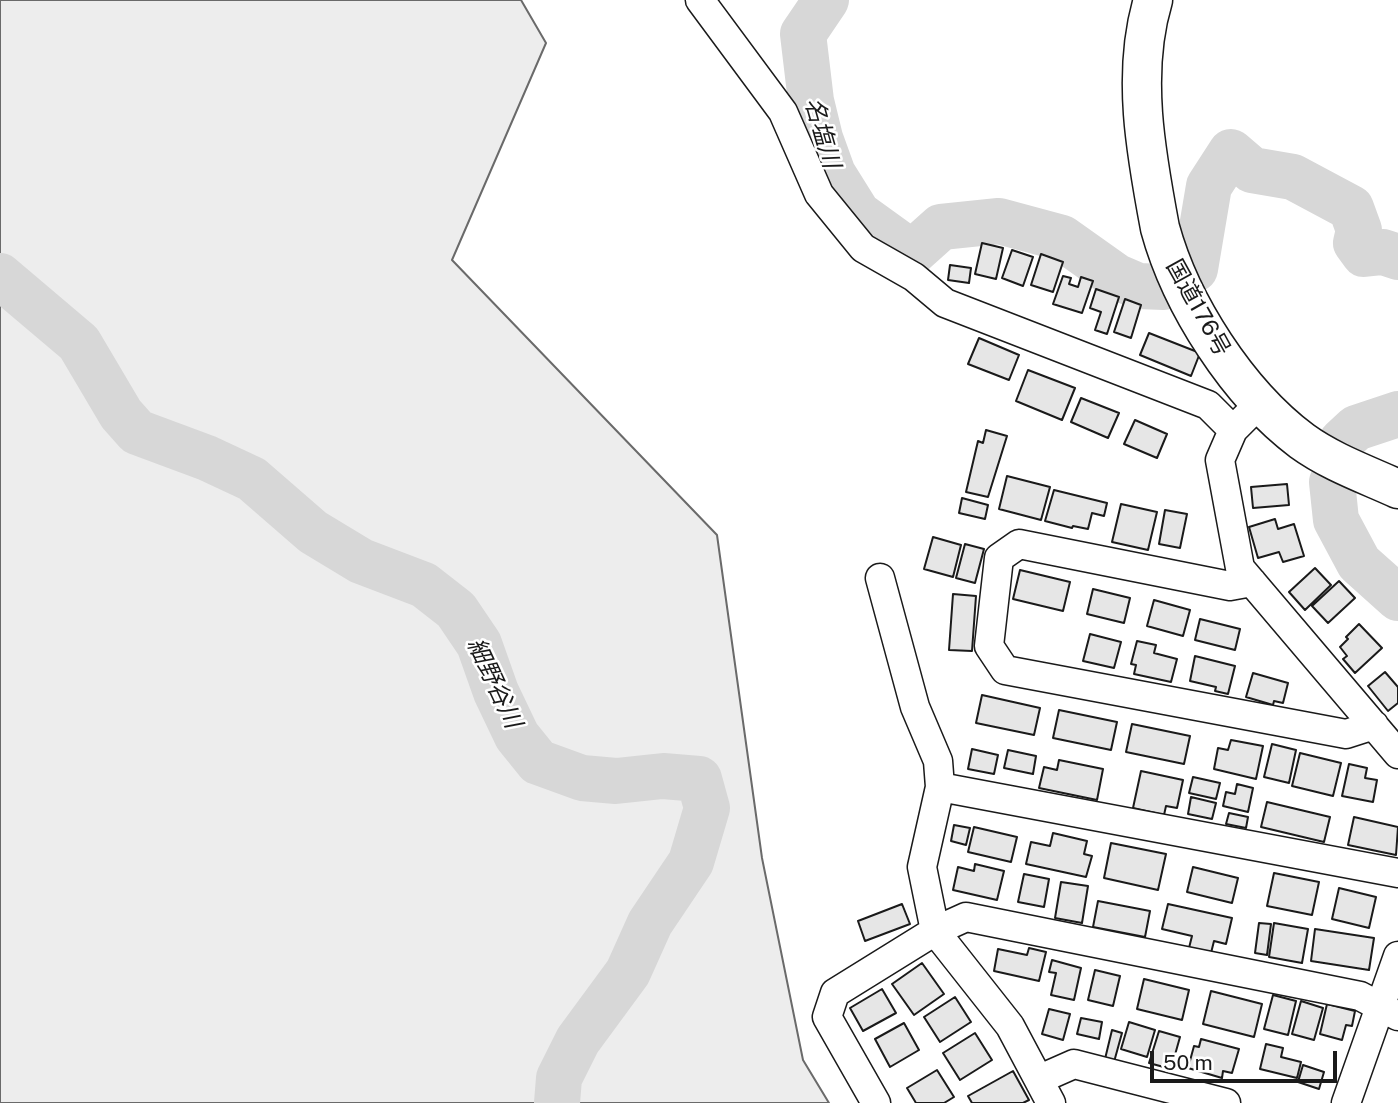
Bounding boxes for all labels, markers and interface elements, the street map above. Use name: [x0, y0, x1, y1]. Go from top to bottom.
water label: 名塩川: [798, 94, 846, 172]
street label: 国道176号: [1160, 255, 1236, 361]
water label: 細野谷川: [461, 633, 527, 733]
scale bar: [1153, 1036, 1340, 1080]
text: 50 m: [1163, 1050, 1213, 1075]

